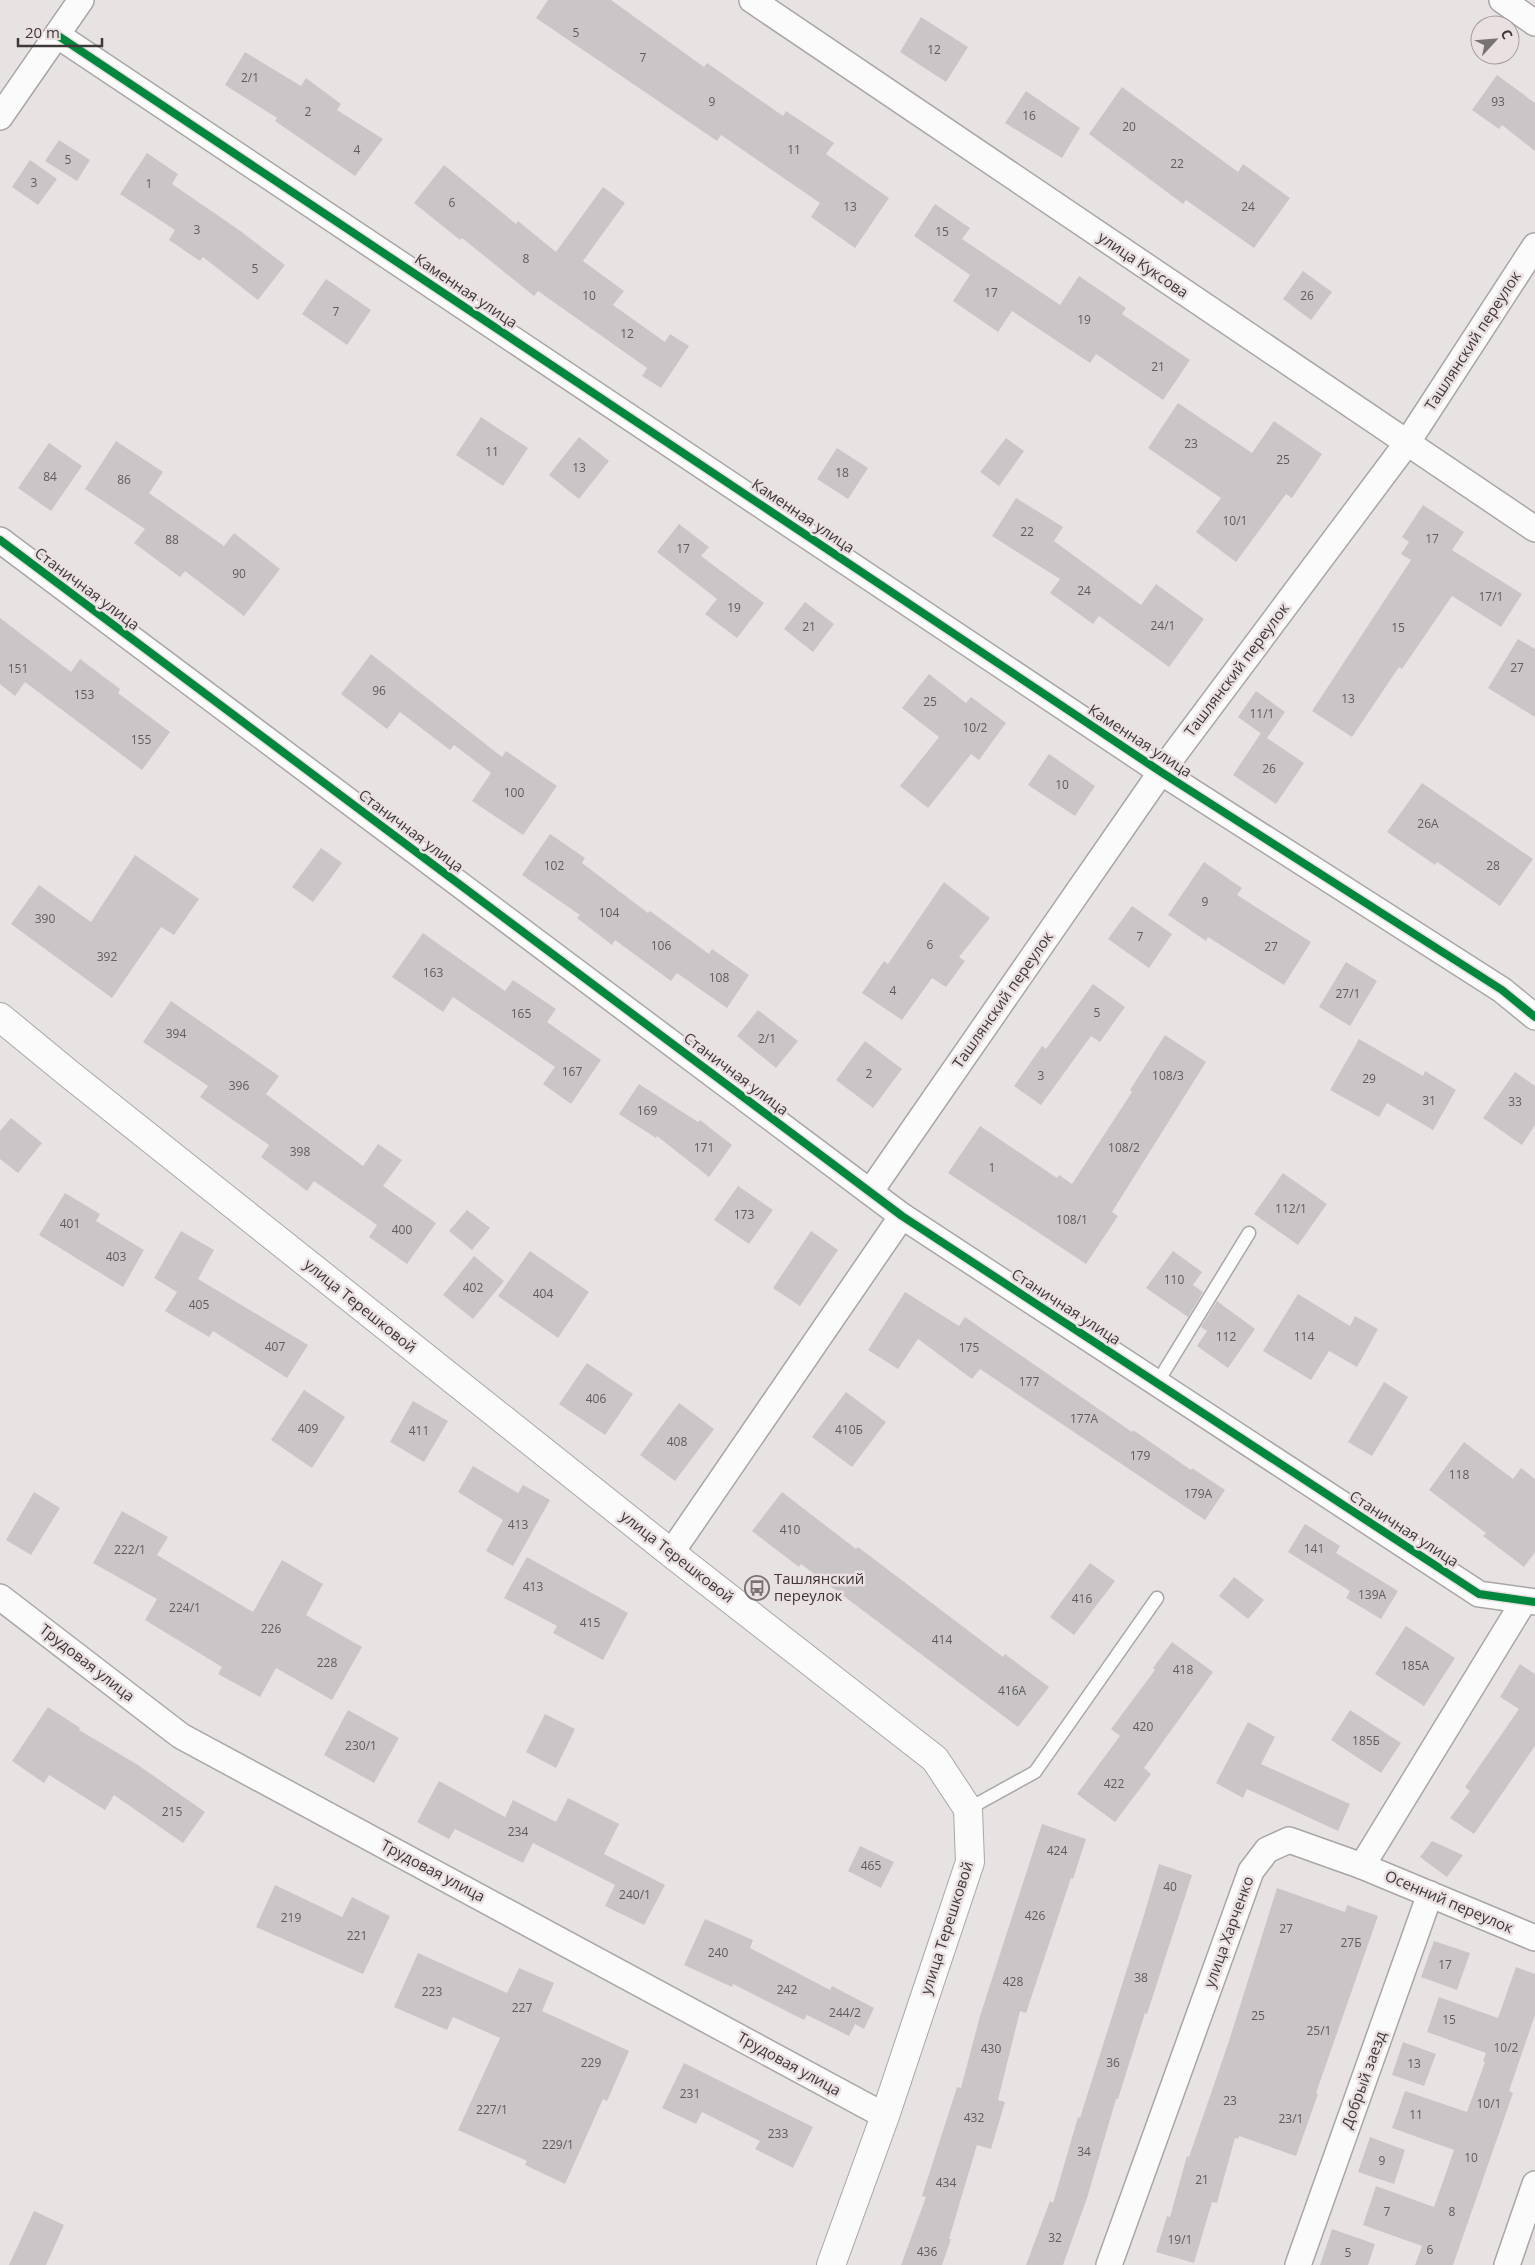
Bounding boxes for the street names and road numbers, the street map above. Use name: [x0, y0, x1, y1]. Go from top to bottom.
street label: улица Куксова: [1095, 227, 1193, 302]
street label: Каменная улица: [411, 248, 522, 332]
street label: Ташлянский переулок: [1420, 267, 1525, 414]
street label: Каменная улица: [748, 473, 859, 557]
street label: Станичная улица: [31, 542, 144, 634]
street label: Ташлянский переулок: [1179, 598, 1293, 740]
street label: Каменная улица: [1085, 699, 1196, 781]
street label: Станичная улица: [355, 784, 468, 876]
street label: Ташлянский переулок: [947, 927, 1057, 1072]
street label: Станичная улица: [680, 1027, 793, 1119]
street label: улица Терешковой: [300, 1254, 421, 1357]
street label: Станичная улица: [1008, 1263, 1125, 1349]
street label: Станичная улица: [1346, 1485, 1463, 1571]
street label: улица Терешковой: [617, 1506, 738, 1607]
street label: Трудовая улица: [36, 1619, 139, 1706]
street label: Трудовая улица: [378, 1834, 489, 1906]
street label: улица Терешковой: [915, 1859, 977, 1997]
street label: Осенний переулок: [1382, 1865, 1517, 1937]
street label: улица Харченко: [1199, 1873, 1258, 1990]
street label: Трудовая улица: [734, 2026, 845, 2100]
street label: Добрый заезд: [1336, 2028, 1390, 2131]

